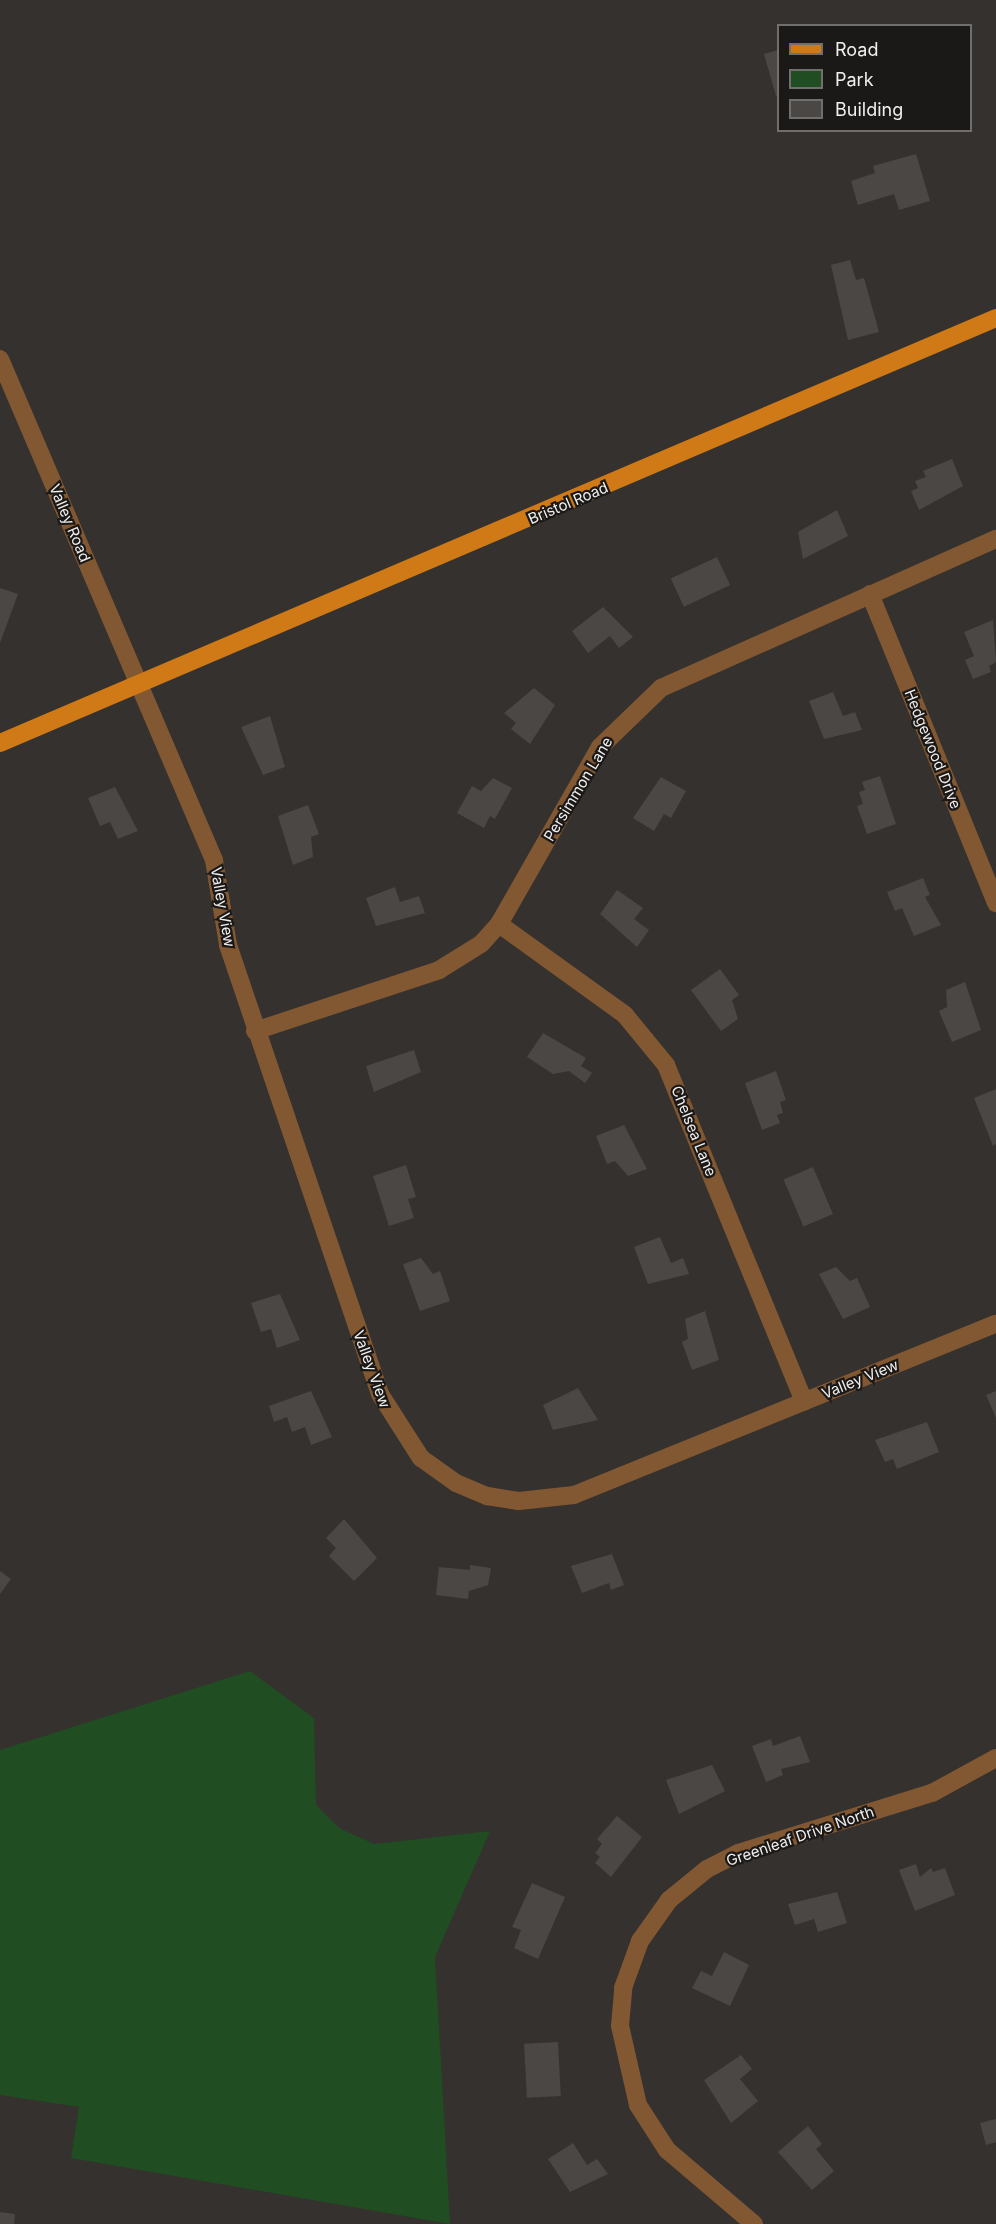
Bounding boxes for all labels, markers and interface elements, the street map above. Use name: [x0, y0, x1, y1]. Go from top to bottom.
legend: [777, 24, 972, 132]
text: Road: [835, 39, 878, 60]
text: Park: [835, 69, 874, 90]
text: Building: [835, 99, 903, 120]
street label: Bristol Road: [525, 478, 611, 528]
street label: Valley Road: [46, 481, 94, 565]
street label: Hedgewood Drive: [901, 687, 965, 811]
street label: Persimmon Lane: [540, 734, 616, 844]
street label: Valley View: [207, 865, 239, 949]
street label: Chelsea Lane: [668, 1083, 720, 1179]
street label: Valley View: [350, 1328, 394, 1410]
street label: Valley View: [819, 1355, 901, 1403]
street label: Greenleaf Drive North: [724, 1802, 876, 1870]

